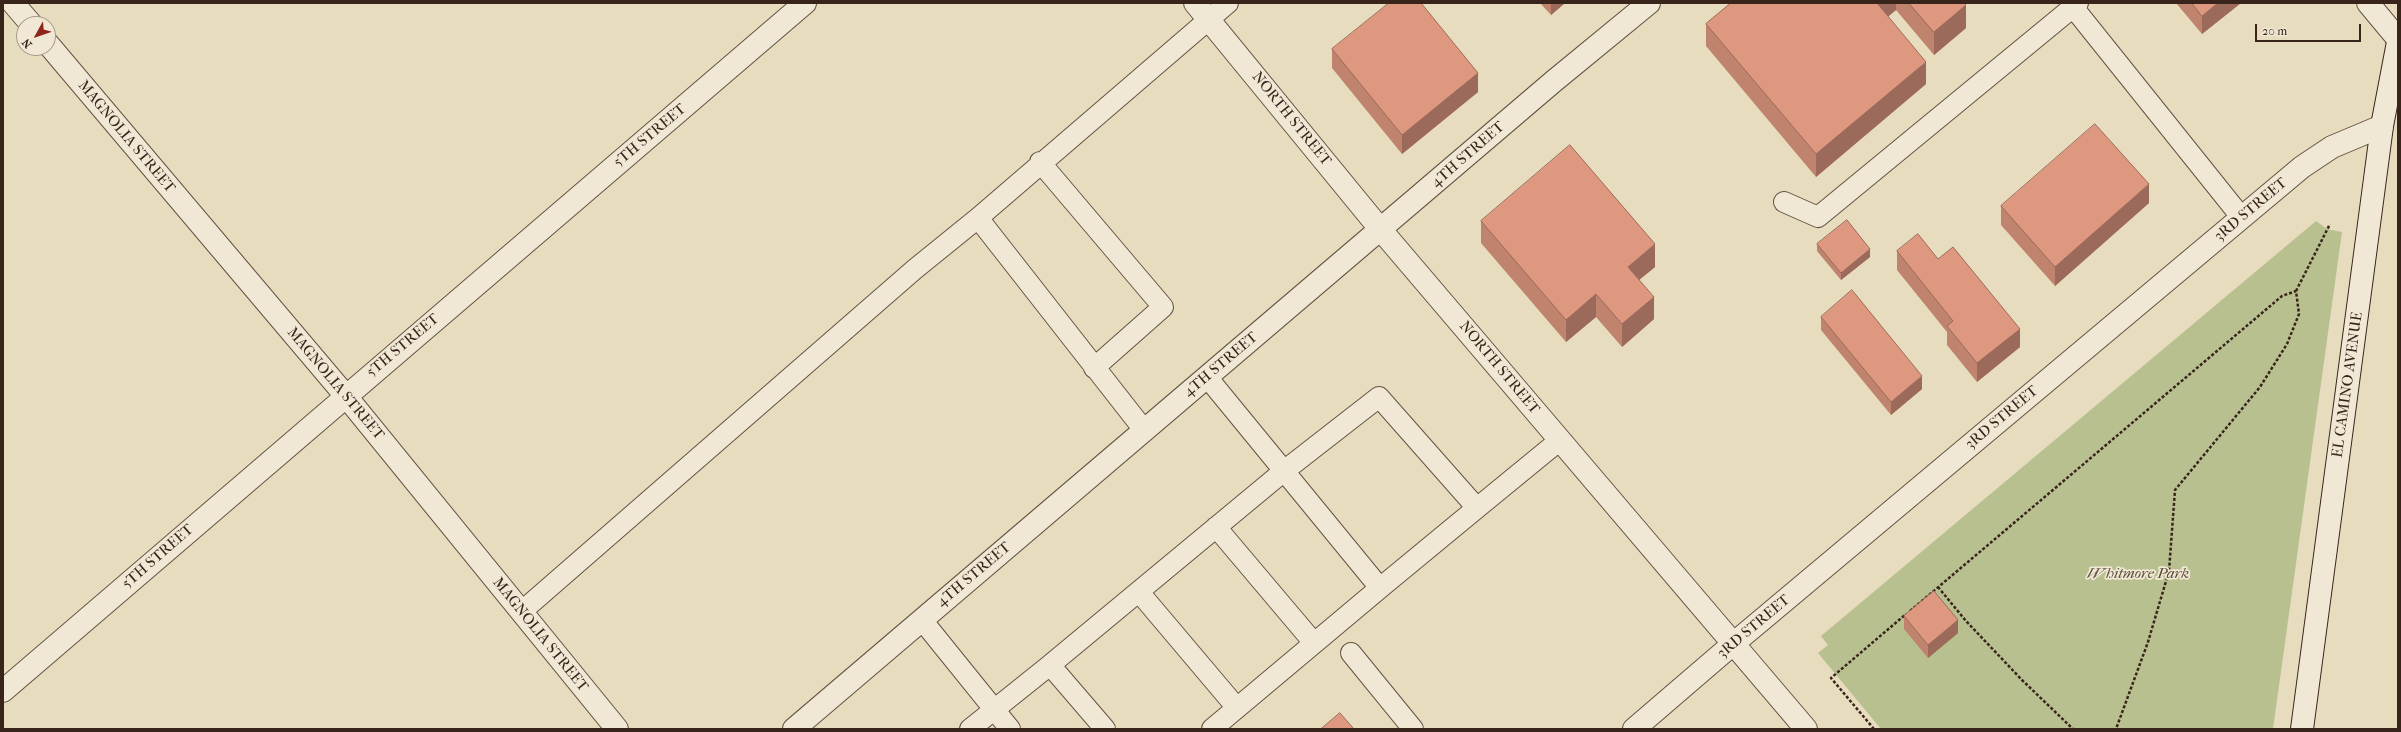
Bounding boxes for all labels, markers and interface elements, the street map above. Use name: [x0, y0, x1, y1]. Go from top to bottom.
north arrow: [16, 16, 56, 56]
scale bar: [2257, 16, 2363, 42]
text: 20 m: [2262, 24, 2287, 38]
text: N: [20, 36, 35, 51]
street label: NORTH STREET: [1248, 68, 1334, 170]
street label: MAGNOLIA STREET: [74, 77, 178, 197]
street label: 5TH STREET: [610, 101, 690, 171]
street label: 4TH STREET: [1428, 118, 1508, 192]
street label: 3RD STREET: [2211, 175, 2291, 245]
street label: 5TH STREET: [363, 311, 443, 381]
street label: EL CAMINO AVENUE: [2329, 311, 2367, 459]
street label: NORTH STREET: [1455, 318, 1543, 418]
street label: MAGNOLIA STREET: [283, 324, 387, 444]
street label: 4TH STREET: [1180, 329, 1262, 401]
street label: 3RD STREET: [1962, 383, 2042, 453]
street label: 5TH STREET: [119, 521, 197, 593]
street label: 4TH STREET: [933, 539, 1015, 611]
park label: Whitmore Park: [2087, 565, 2189, 583]
street label: MAGNOLIA STREET: [488, 574, 592, 696]
street label: 3RD STREET: [1714, 592, 1794, 662]

